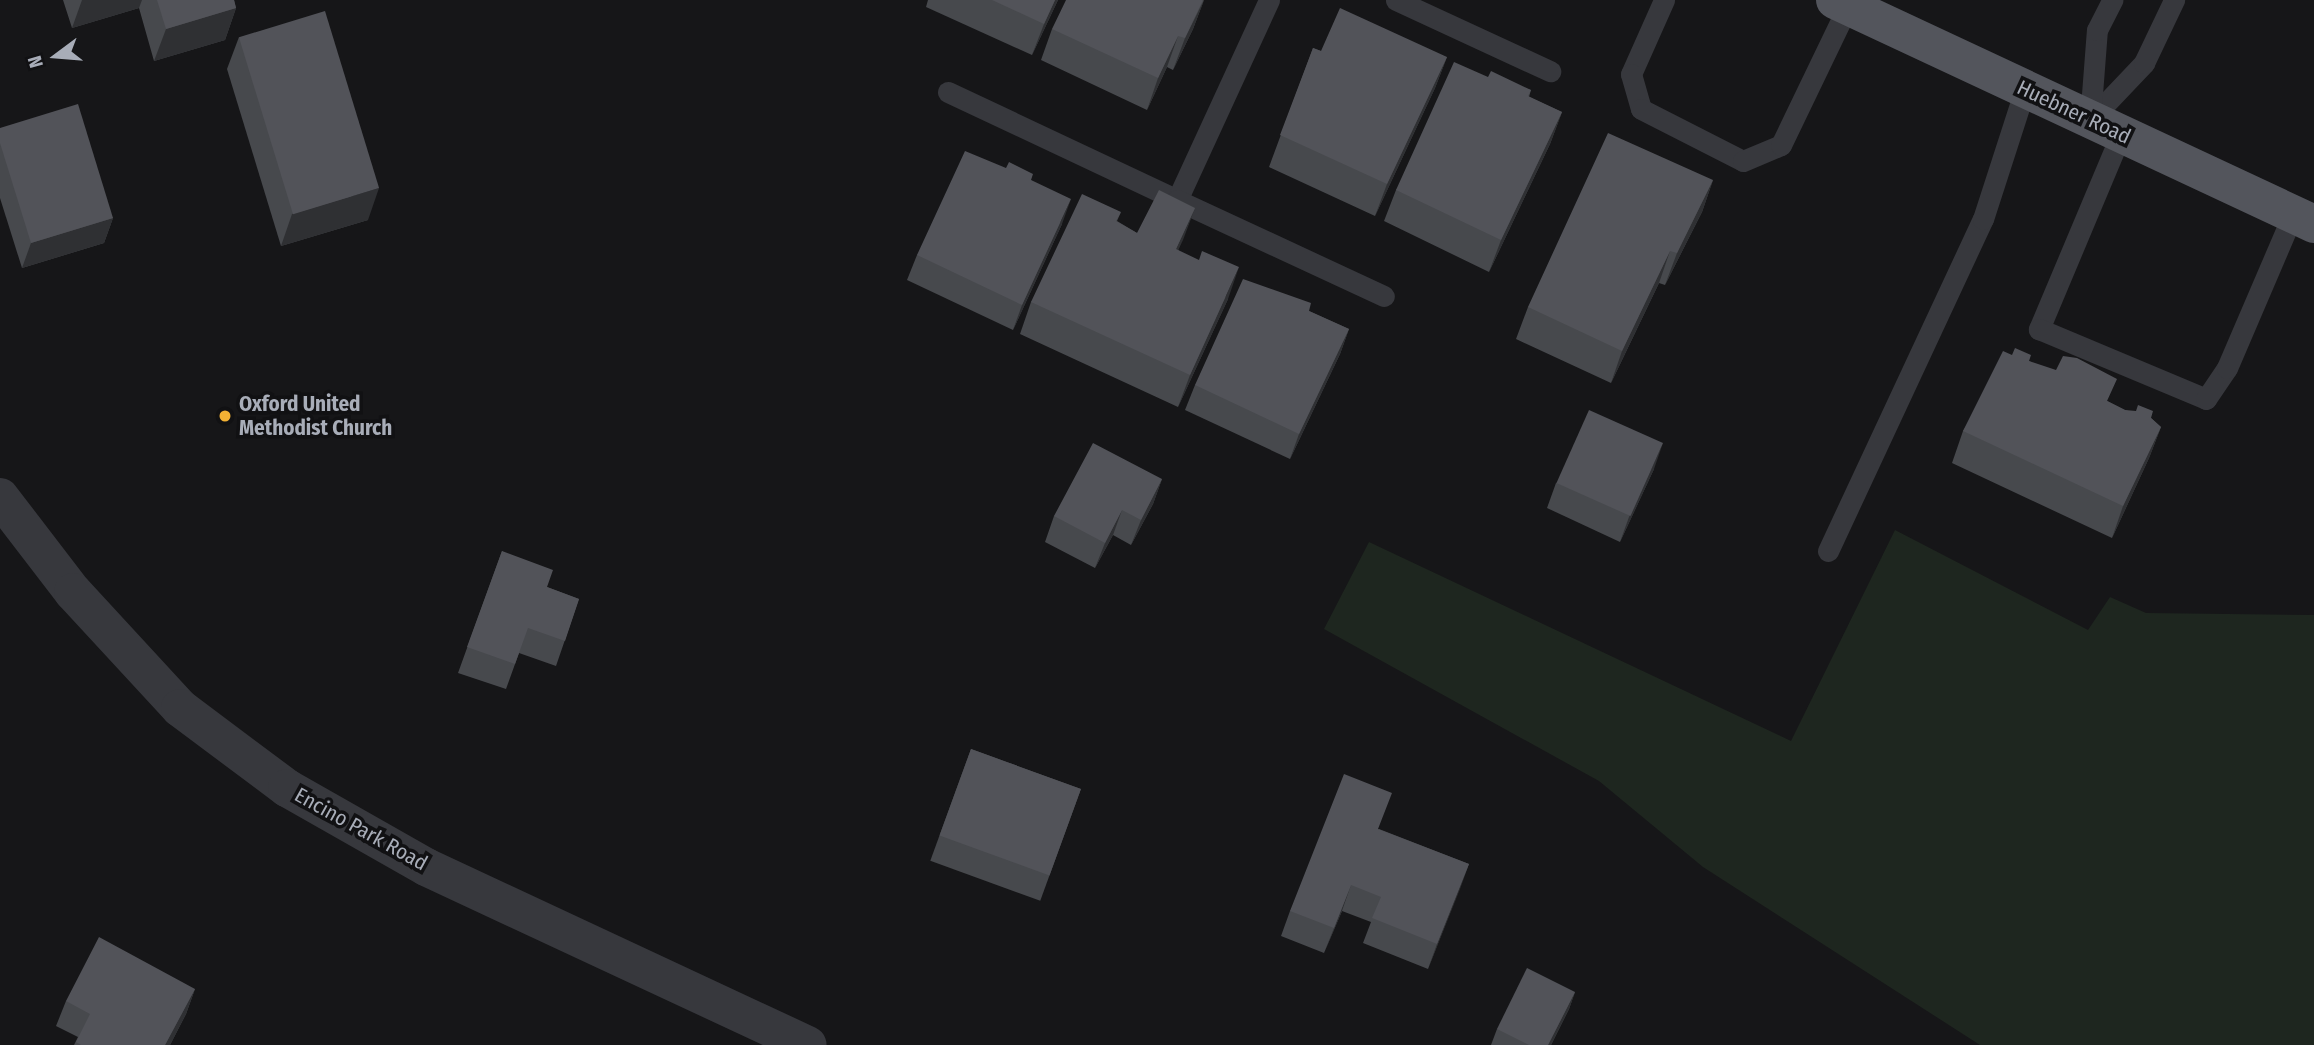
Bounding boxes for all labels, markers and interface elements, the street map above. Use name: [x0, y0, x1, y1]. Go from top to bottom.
north arrow: [21, 21, 91, 91]
text: N: [23, 53, 48, 71]
street label: Huebner Road: [2013, 75, 2135, 149]
place label: Oxford United Methodist Church: [239, 391, 392, 441]
marker: Oxford United Methodist Church: [217, 408, 233, 424]
street label: Encino Park Road: [290, 782, 432, 876]

